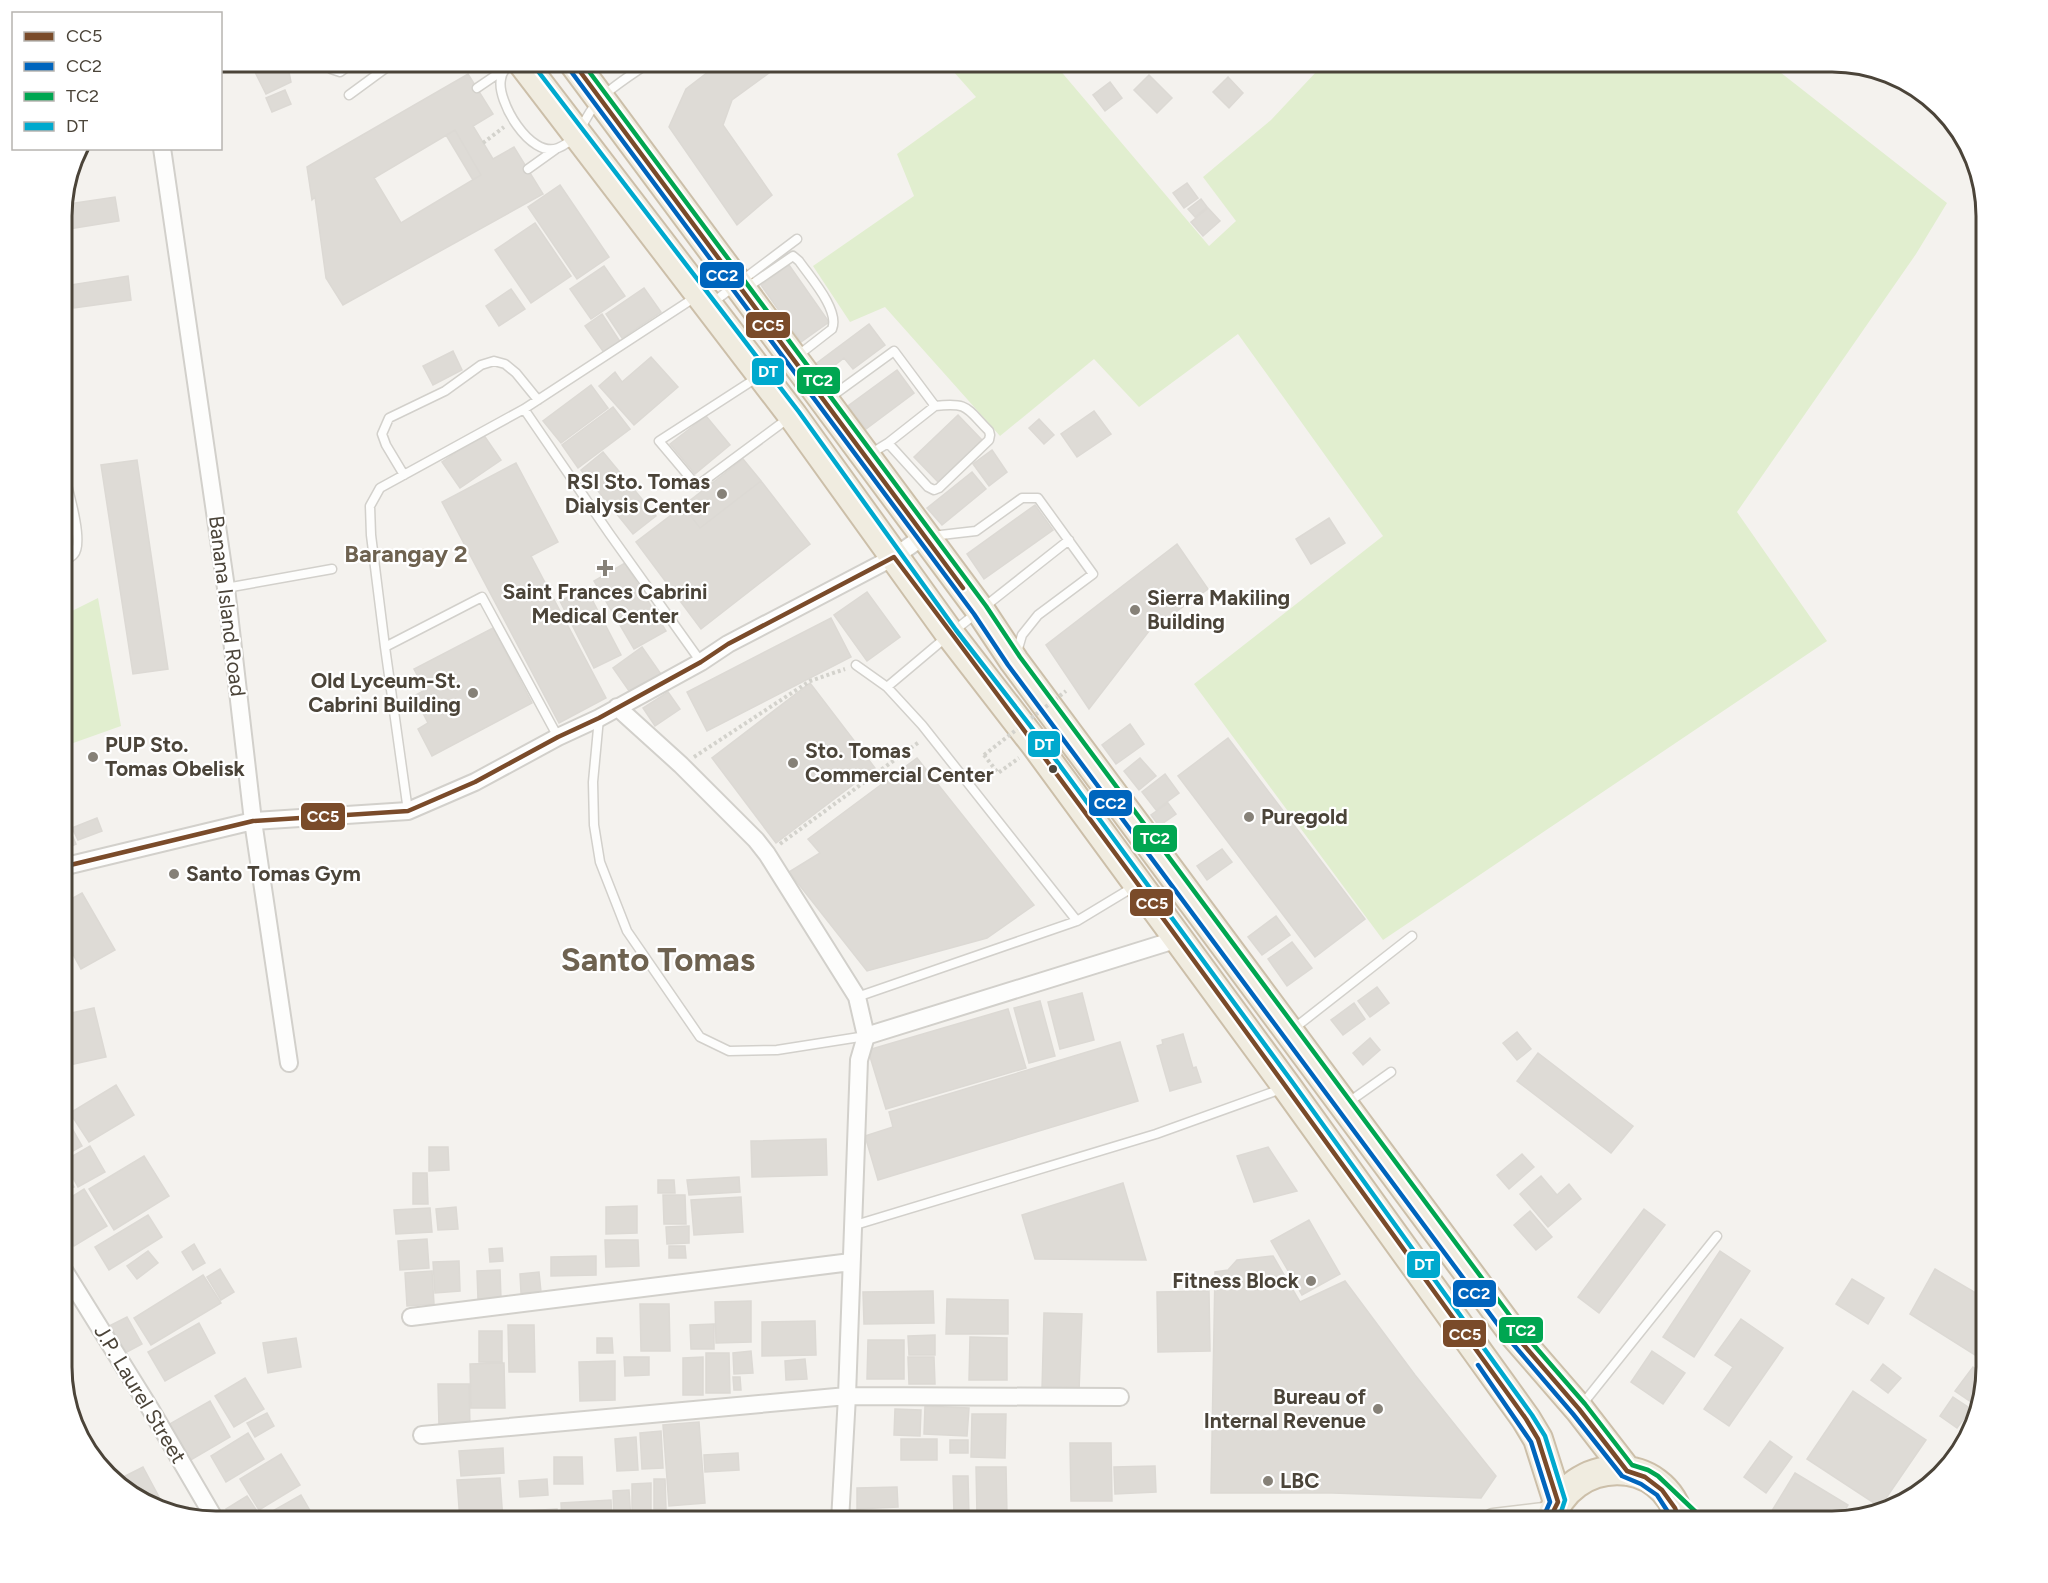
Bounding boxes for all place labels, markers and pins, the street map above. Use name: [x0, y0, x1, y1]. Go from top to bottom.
place label: RSI Sto. Tomas Dialysis Center: [565, 469, 710, 518]
marker: RSI Sto. Tomas Dialysis Center: [715, 487, 729, 501]
marker: Saint Frances Cabrini Medical Center: [596, 559, 614, 577]
place label: Saint Frances Cabrini Medical Center: [502, 579, 708, 628]
place label: Sierra Makiling Building: [1147, 585, 1290, 634]
marker: Sierra Makiling Building: [1128, 603, 1142, 617]
place label: Old Lyceum-St. Cabrini Building: [308, 668, 461, 717]
marker: Old Lyceum-St. Cabrini Building: [466, 686, 480, 700]
place label: PUP Sto. Tomas Obelisk: [105, 732, 245, 781]
place label: Sto. Tomas Commercial Center: [805, 738, 994, 787]
marker: PUP Sto. Tomas Obelisk: [86, 750, 100, 764]
marker: Sto. Tomas Commercial Center: [786, 756, 800, 770]
unlabelled marker: [1047, 763, 1059, 775]
place label: Puregold: [1261, 804, 1348, 829]
marker: Puregold: [1242, 810, 1256, 824]
place label: Santo Tomas Gym: [186, 861, 361, 886]
marker: Santo Tomas Gym: [167, 867, 181, 881]
place label: Fitness Block: [1172, 1268, 1300, 1293]
marker: Fitness Block: [1304, 1274, 1318, 1288]
place label: Bureau of Internal Revenue: [1204, 1384, 1367, 1433]
marker: Bureau of Internal Revenue: [1371, 1402, 1385, 1416]
place label: LBC: [1280, 1468, 1319, 1493]
marker: LBC: [1261, 1474, 1275, 1488]

